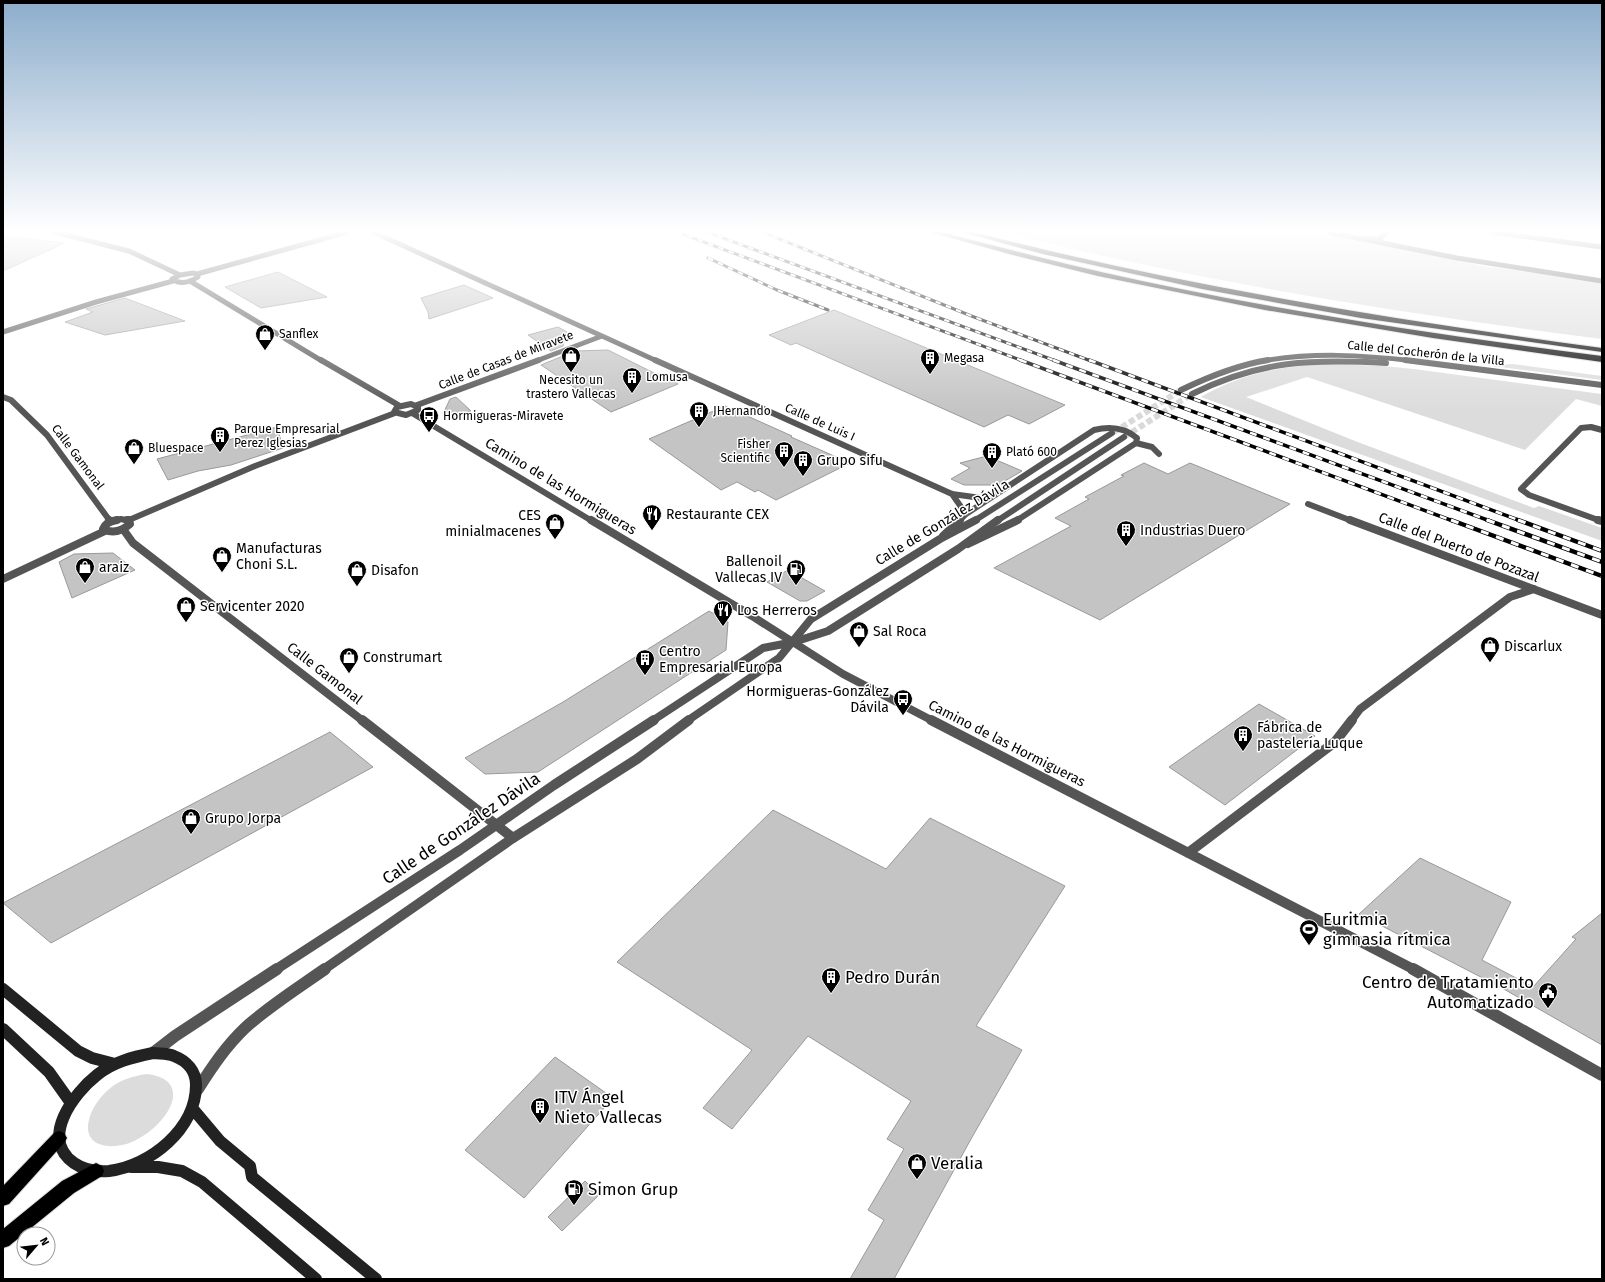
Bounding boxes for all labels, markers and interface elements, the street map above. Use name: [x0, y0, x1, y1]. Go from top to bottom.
shop icon: Sanflex: [254, 323, 276, 351]
place label: Sanflex: [279, 327, 319, 341]
street label: Calle de Casas de Miravete: [436, 328, 576, 392]
street label: Calle del Cocherón de la Villa: [1347, 338, 1505, 368]
shop icon: Necesito un trastero Vallecas: [560, 345, 582, 373]
building icon: Megasa: [919, 347, 941, 375]
place label: Megasa: [944, 351, 984, 365]
building icon: Lomusa: [621, 366, 643, 394]
place label: Lomusa: [646, 370, 688, 384]
place label: Necesito un trastero Vallecas: [526, 373, 616, 401]
building icon: JHernando: [688, 400, 710, 428]
street label: Calle de Luis I: [783, 400, 857, 444]
place label: JHernando: [713, 404, 771, 418]
bus stop icon: Hormigueras-Miravete: [418, 405, 440, 433]
place label: Hormigueras-Miravete: [443, 409, 563, 423]
street label: Calle Gamonal: [49, 422, 107, 493]
place label: Parque Empresarial Perez Iglesias: [234, 422, 340, 450]
building icon: Parque Empresarial Perez Iglesias: [209, 425, 231, 453]
street label: Camino de las Hormigueras: [482, 434, 640, 539]
shop icon: Bluespace: [123, 437, 145, 465]
place label: Fisher Scientific: [720, 437, 770, 465]
building icon: Fisher Scientific: [773, 440, 795, 468]
place label: Bluespace: [148, 441, 204, 455]
building icon: Plató 600: [981, 441, 1003, 469]
place label: Plató 600: [1006, 445, 1057, 459]
building icon: Grupo sifu: [792, 449, 814, 477]
place label: Grupo sifu: [817, 452, 883, 469]
street label: Calle de González Dávila: [872, 476, 1012, 569]
restaurant icon: Restaurante CEX: [641, 503, 663, 531]
place label: Restaurante CEX: [666, 506, 769, 523]
place label: CES minialmacenes: [445, 507, 541, 540]
street label: Calle del Puerto de Pozazal: [1376, 509, 1542, 586]
shop icon: CES minialmacenes: [544, 512, 566, 540]
building icon: Industrias Duero: [1115, 519, 1137, 547]
place label: Industrias Duero: [1140, 522, 1245, 539]
place label: Manufacturas Choni S.L.: [236, 540, 322, 573]
shop icon: Manufacturas Choni S.L.: [211, 545, 233, 573]
place label: Ballenoil Vallecas IV: [715, 553, 782, 586]
shop icon: araiz: [74, 556, 96, 584]
fuel station icon: Ballenoil Vallecas IV: [785, 558, 807, 586]
place label: araiz: [99, 559, 129, 576]
shop icon: Disafon: [346, 559, 368, 587]
place label: Disafon: [371, 562, 419, 579]
shop icon: Servicenter 2020: [175, 595, 197, 623]
place label: Servicenter 2020: [200, 598, 305, 615]
restaurant icon: Los Herreros: [712, 599, 734, 627]
place label: Los Herreros: [737, 602, 817, 619]
shop icon: Sal Roca: [848, 620, 870, 648]
place label: Sal Roca: [873, 623, 927, 640]
shop icon: Discarlux: [1479, 635, 1501, 663]
place label: Discarlux: [1504, 638, 1562, 655]
street label: Calle Gamonal: [284, 639, 366, 708]
place label: Centro Empresarial Europa: [659, 643, 782, 676]
shop icon: Construmart: [338, 646, 360, 674]
building icon: Centro Empresarial Europa: [634, 648, 656, 676]
place label: Construmart: [363, 649, 443, 666]
place label: Hormigueras-González Dávila: [746, 683, 889, 716]
bus stop icon: Hormigueras-González Dávila: [892, 688, 914, 716]
street label: Camino de las Hormigueras: [926, 696, 1088, 791]
place label: Fábrica de pastelería Luque: [1257, 719, 1363, 752]
building icon: Fábrica de pastelería Luque: [1232, 724, 1254, 752]
street label: Calle de González Dávila: [378, 768, 544, 889]
shop icon: Grupo Jorpa: [180, 807, 202, 835]
place label: Grupo Jorpa: [205, 810, 281, 827]
place label: Euritmia gimnasia rítmica: [1323, 909, 1451, 950]
sports icon: Euritmia gimnasia rítmica: [1298, 918, 1320, 946]
building icon: Pedro Durán: [820, 966, 842, 994]
place label: Pedro Durán: [845, 967, 940, 988]
place label: Centro de Tratamiento Automatizado: [1362, 972, 1534, 1013]
public building icon: Centro de Tratamiento Automatizado: [1537, 981, 1559, 1009]
place label: ITV Ángel Nieto Vallecas: [554, 1087, 662, 1128]
building icon: ITV Ángel Nieto Vallecas: [529, 1096, 551, 1124]
shop icon: Veralia: [906, 1152, 928, 1180]
place label: Veralia: [931, 1153, 983, 1174]
fuel station icon: Simon Grup: [563, 1178, 585, 1206]
place label: Simon Grup: [588, 1179, 678, 1200]
north arrow: [16, 1226, 56, 1266]
text: N: [37, 1235, 52, 1248]

